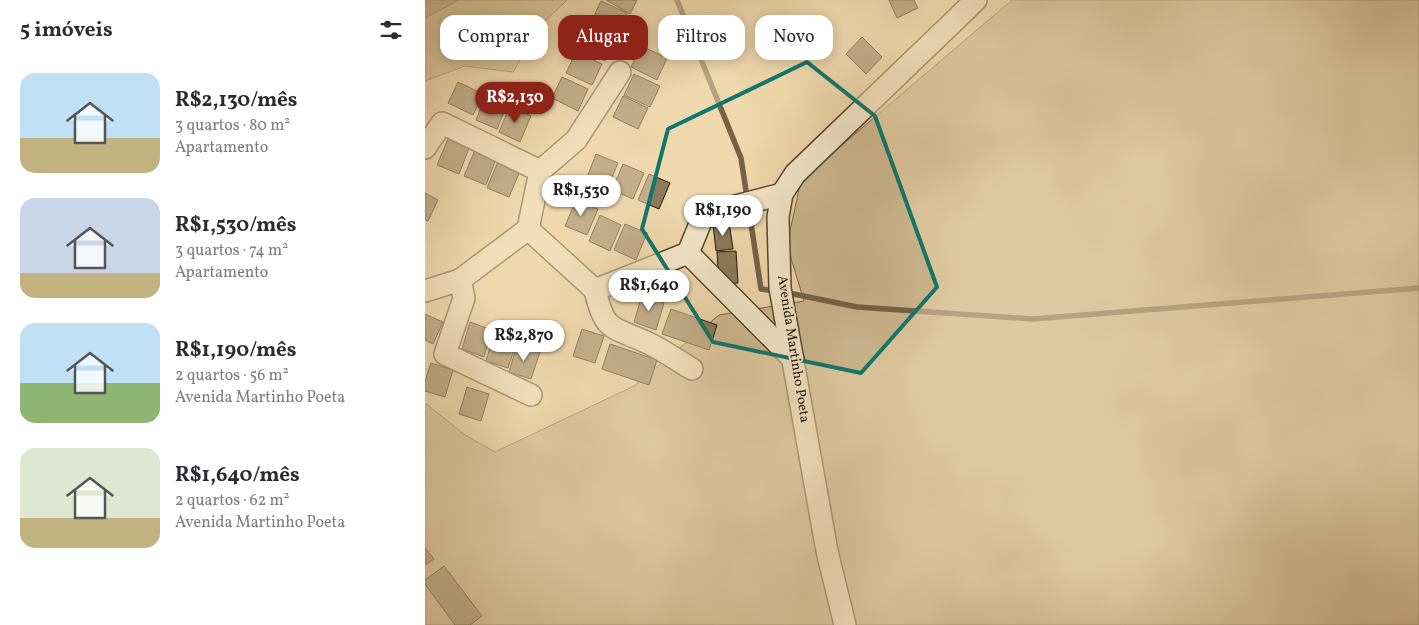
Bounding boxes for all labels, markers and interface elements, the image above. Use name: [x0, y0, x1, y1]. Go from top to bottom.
chip: Comprar: [440, 15, 548, 60]
chip: Alugar: [558, 15, 648, 60]
chip: Filtros: [658, 15, 745, 60]
chip: Novo: [755, 15, 833, 60]
text: 5 imóveis: [20, 16, 113, 45]
icon: filters: [377, 16, 405, 44]
pin: R$2,130: [469, 82, 561, 124]
text: R$2,130/mês: [175, 86, 297, 115]
text: R$2,130: [486, 87, 544, 109]
icon: home: [60, 93, 120, 153]
text: 3 quartos · 80 m²: [175, 115, 290, 137]
text: Apartamento: [175, 137, 268, 159]
pin: R$1,530: [535, 174, 627, 217]
text: R$1,530: [553, 180, 609, 202]
pin: R$1,190: [677, 194, 769, 237]
text: R$1,190: [695, 200, 751, 222]
text: R$1,530/mês: [175, 211, 296, 240]
icon: home: [60, 218, 120, 278]
text: 3 quartos · 74 m²: [175, 240, 288, 262]
text: Apartamento: [175, 262, 268, 284]
pin: R$1,640: [603, 270, 695, 312]
street label: Avenida Martinho Poeta: [772, 274, 814, 424]
text: R$1,640: [619, 275, 679, 297]
pin: R$2,870: [478, 320, 570, 362]
text: R$2,870: [495, 325, 553, 347]
text: R$1,190/mês: [175, 336, 296, 365]
icon: home: [60, 343, 120, 403]
text: 2 quartos · 56 m²: [175, 365, 289, 387]
text: Avenida Martinho Poeta: [175, 387, 345, 409]
text: R$1,640/mês: [175, 461, 300, 490]
icon: home: [60, 468, 120, 528]
text: 2 quartos · 62 m²: [175, 490, 290, 512]
text: Avenida Martinho Poeta: [175, 512, 345, 534]

